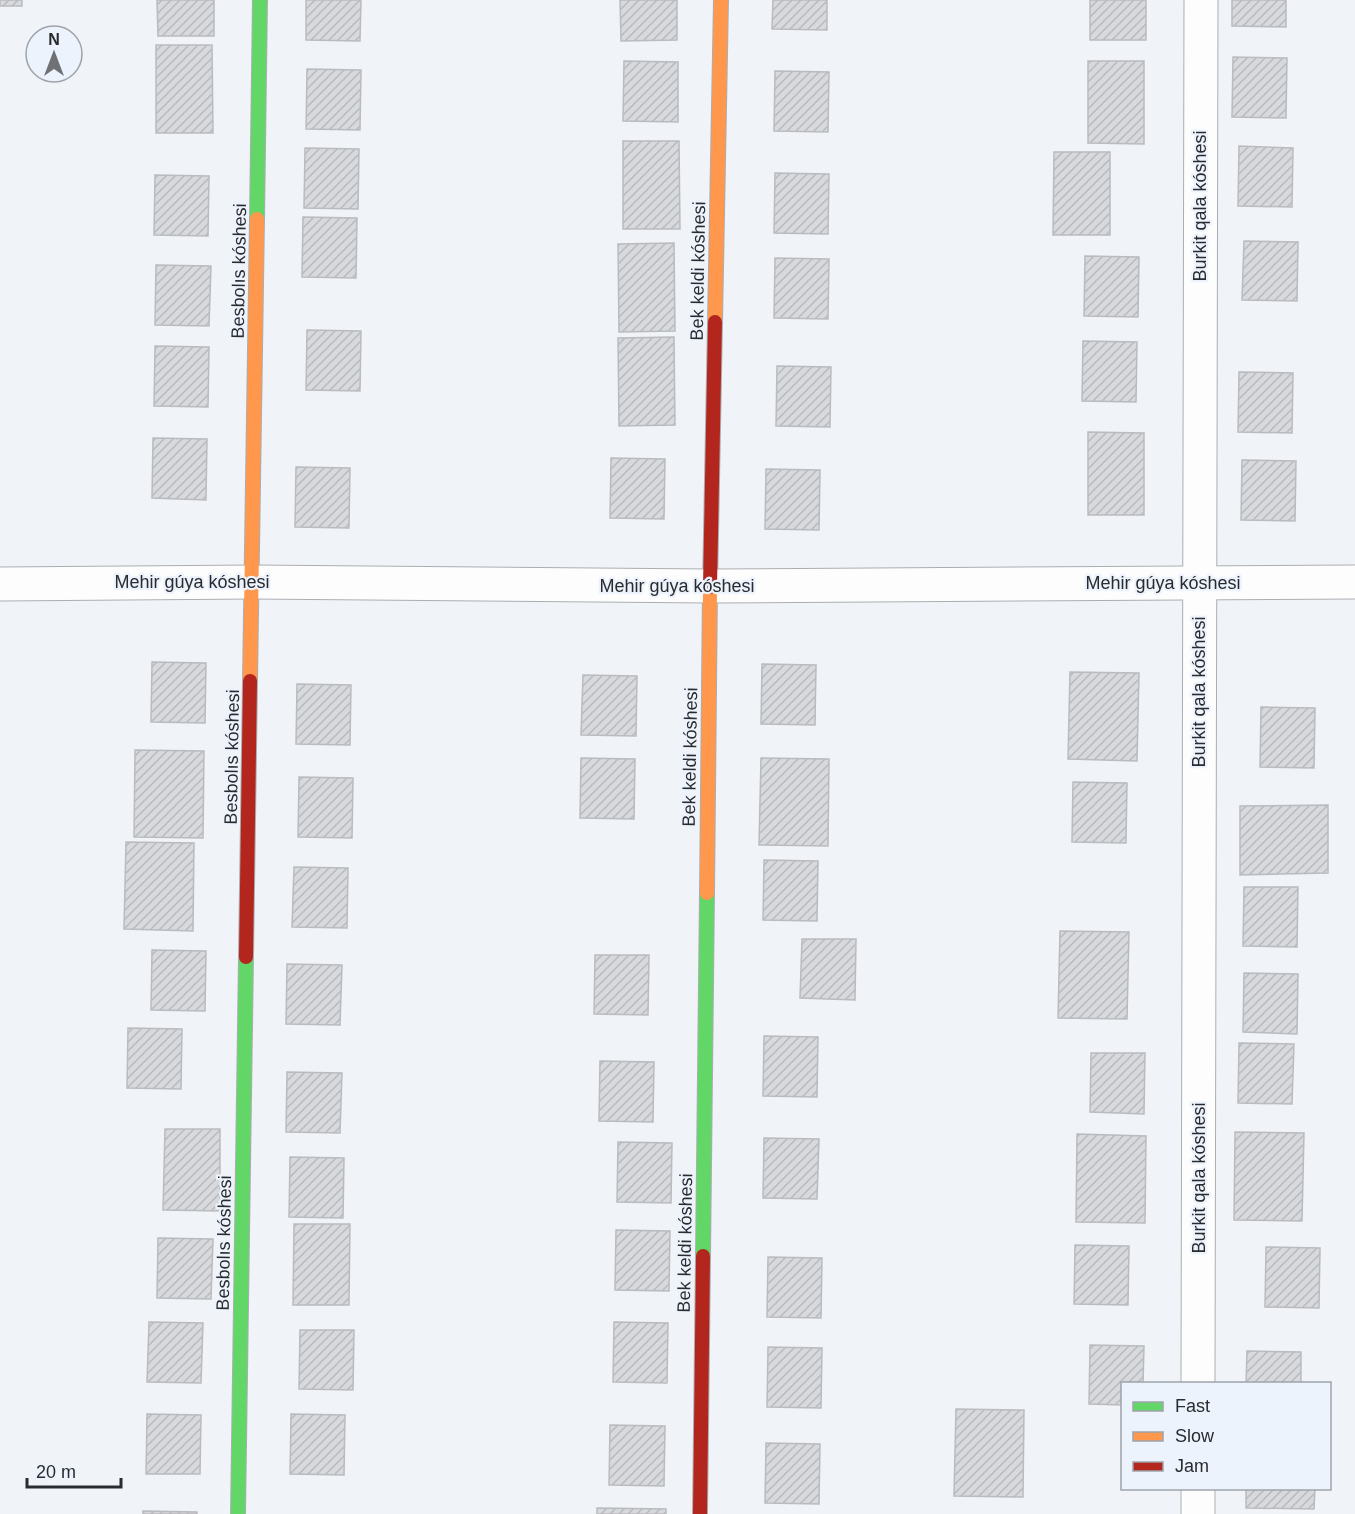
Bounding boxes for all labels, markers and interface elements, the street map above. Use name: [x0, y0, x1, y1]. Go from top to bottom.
north arrow: [24, 24, 84, 84]
text: N: [48, 31, 60, 48]
street label: Burkit qala kóshesi: [1190, 130, 1210, 282]
street label: Bek keldi kóshesi: [687, 201, 709, 341]
street label: Besbolıs kóshesi: [228, 203, 250, 339]
street label: Mehir gúyа kóshesi: [114, 572, 270, 592]
street label: Mehir gúyа kóshesi: [1085, 573, 1241, 593]
street label: Mehir gúyа kóshesi: [599, 576, 755, 596]
street label: Burkit qala kóshesi: [1189, 616, 1209, 768]
street label: Bek keldi kóshesi: [679, 687, 701, 827]
street label: Besbolıs kóshesi: [221, 689, 243, 825]
street label: Burkit qala kóshesi: [1189, 1102, 1209, 1254]
street label: Bek keldi kóshesi: [674, 1173, 696, 1313]
street label: Besbolıs kóshesi: [213, 1175, 235, 1311]
legend: [1121, 1382, 1331, 1490]
text: Fast: [1175, 1396, 1210, 1416]
text: Slow: [1175, 1426, 1215, 1446]
scale bar: [27, 1451, 122, 1489]
text: Jam: [1175, 1456, 1209, 1476]
text: 20 m: [36, 1462, 76, 1482]

